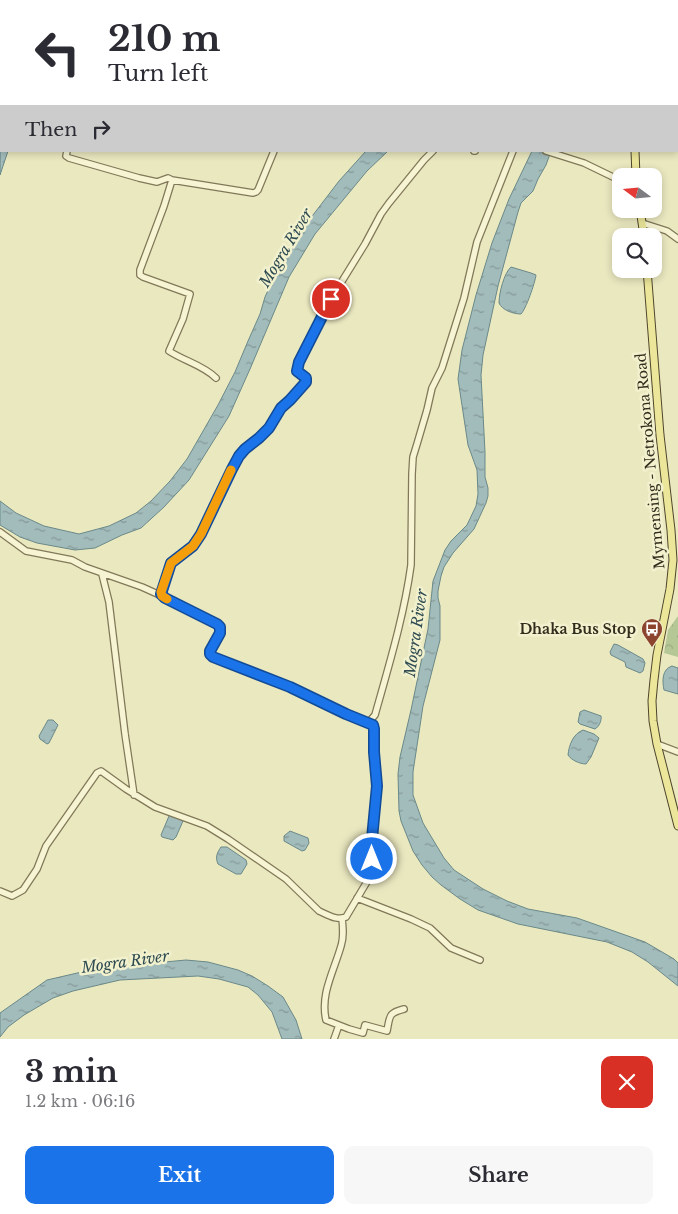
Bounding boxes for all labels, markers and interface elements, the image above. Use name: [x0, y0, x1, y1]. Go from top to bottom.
text: 210 m: [108, 17, 221, 60]
icon: left: [25, 20, 90, 85]
text: Turn left: [108, 60, 208, 87]
icon: right: [87, 115, 115, 143]
text: Then: [25, 118, 77, 141]
north arrow: [612, 168, 662, 218]
map controls: [612, 168, 662, 278]
water label: Mogra River: [254, 204, 317, 291]
button: search: [612, 228, 662, 278]
pin: [310, 278, 352, 320]
icon: arrive: [317, 285, 345, 313]
street label: Mymensing - Netrokona Road: [632, 352, 668, 570]
water label: Mogra River: [400, 587, 431, 679]
bus stop icon: Dhaka Bus Stop: [640, 617, 664, 648]
place label: Dhaka Bus Stop: [519, 620, 636, 638]
position arrow: [345, 832, 397, 884]
water label: Mogra River: [79, 946, 171, 977]
text: 3 min: [25, 1053, 118, 1090]
button: close: [601, 1056, 653, 1108]
text: 1.2 km · 06:16: [25, 1091, 135, 1111]
button: Exit: [25, 1146, 334, 1204]
button: Share: [344, 1146, 653, 1204]

